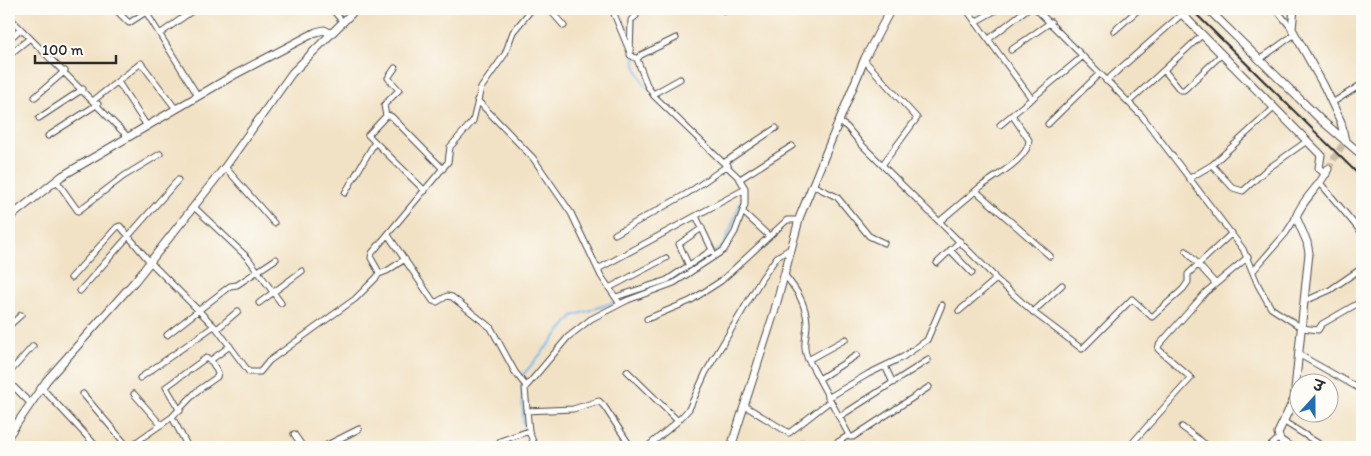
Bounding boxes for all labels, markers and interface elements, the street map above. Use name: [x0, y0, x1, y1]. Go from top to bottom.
scale bar: [35, 32, 116, 64]
text: 100 m: [42, 41, 84, 59]
north arrow: [1288, 374, 1338, 424]
text: उ: [1309, 376, 1327, 397]

